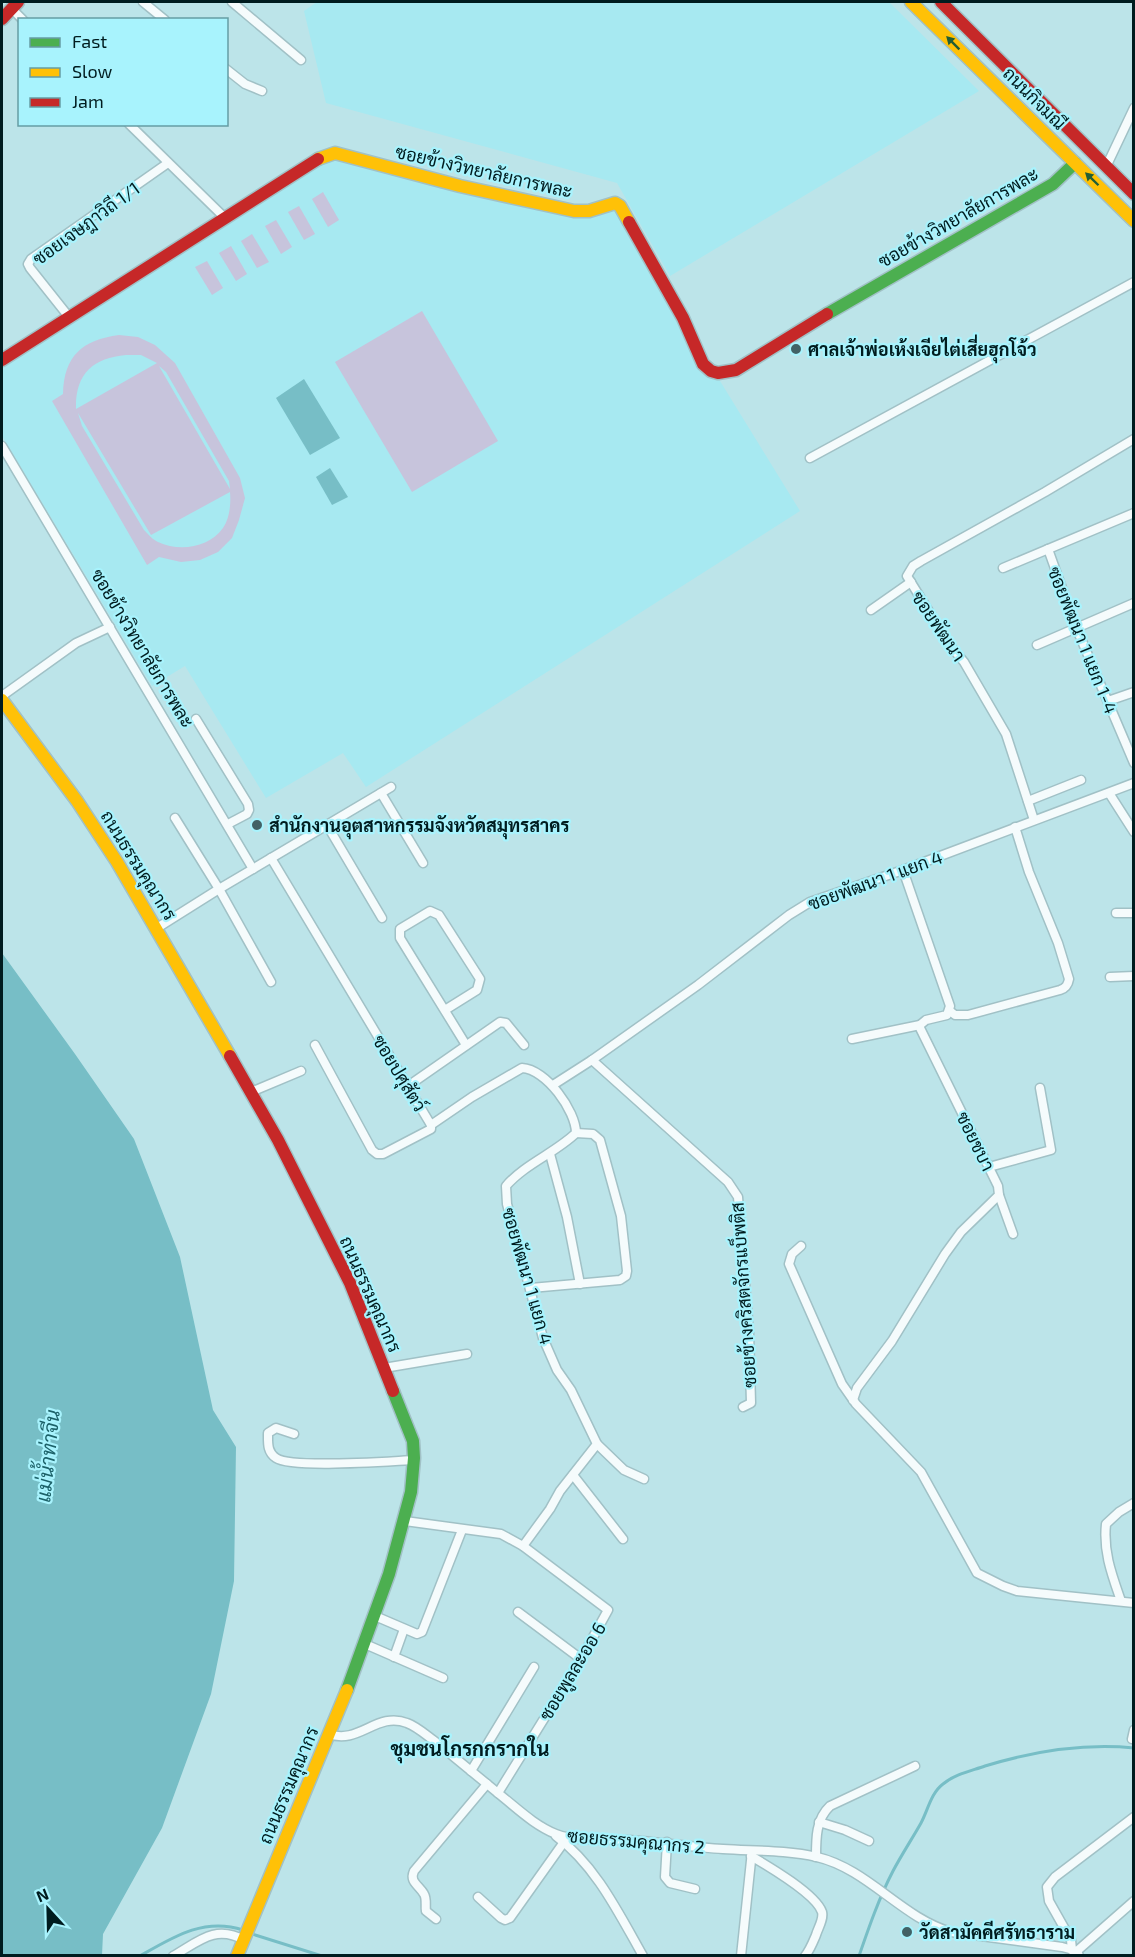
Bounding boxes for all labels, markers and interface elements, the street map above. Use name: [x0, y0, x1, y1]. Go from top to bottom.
legend: [18, 18, 228, 126]
text: Fast: [72, 30, 107, 52]
one-way arrow: [947, 36, 961, 50]
text: Slow: [72, 60, 113, 82]
street label: ถนนกิจมณี: [999, 61, 1072, 134]
text: Jam: [72, 90, 104, 112]
street label: ซอยข้างวิทยาลัยการพละ: [393, 140, 575, 202]
street label: ซอยข้างวิทยาลัยการพละ: [874, 162, 1042, 272]
one-way arrow: [1086, 173, 1100, 187]
street label: ซอยเจษฎาวิถี 1/1: [28, 176, 145, 271]
place label: ศาลเจ้าพ่อเห้งเจียไต่เสี่ยฮุกโจ้ว: [808, 334, 1037, 364]
marker: ศาลเจ้าพ่อเห้งเจียไต่เสี่ยฮุกโจ้ว: [789, 342, 803, 356]
street label: ซอยพัฒนา 1 แยก 1-4: [1043, 563, 1123, 717]
street label: ซอยข้างวิทยาลัยการพละ: [87, 565, 199, 731]
street label: ซอยพัฒนา: [907, 587, 971, 665]
street label: ถนนธรรมคุณากร: [95, 806, 182, 925]
place label: สำนักงานอุตสาหกรรมจังหวัดสมุทรสาคร: [269, 814, 569, 840]
marker: สำนักงานอุตสาหกรรมจังหวัดสมุทรสาคร: [250, 818, 264, 832]
street label: ซอยพัฒนา 1 แยก 4: [805, 845, 945, 915]
street label: ซอยปศุสัตว์: [367, 1030, 432, 1116]
street label: ซอยชบา: [952, 1108, 1000, 1174]
street label: ซอยข้างคริสตจักรแบ็พติส: [724, 1201, 760, 1389]
street label: ซอยพัฒนา 1 แยก 4: [498, 1205, 558, 1347]
street label: ถนนธรรมคุณากร: [334, 1232, 407, 1357]
water label: แม่น้ำท่าจีน: [25, 1408, 64, 1503]
street label: ซอยพูลละออ 6: [534, 1618, 613, 1726]
street label: ถนนธรรมคุณากร: [253, 1723, 325, 1848]
district label: ชุมชนโกรกกรากใน: [390, 1735, 550, 1764]
street label: ซอยธรรมคุณากร 2: [566, 1824, 706, 1860]
north arrow: [18, 1879, 78, 1939]
text: N: [33, 1884, 51, 1906]
place label: วัดสามัคคีศรัทธาราม: [919, 1920, 1075, 1943]
marker: วัดสามัคคีศรัทธาราม: [900, 1925, 914, 1939]

